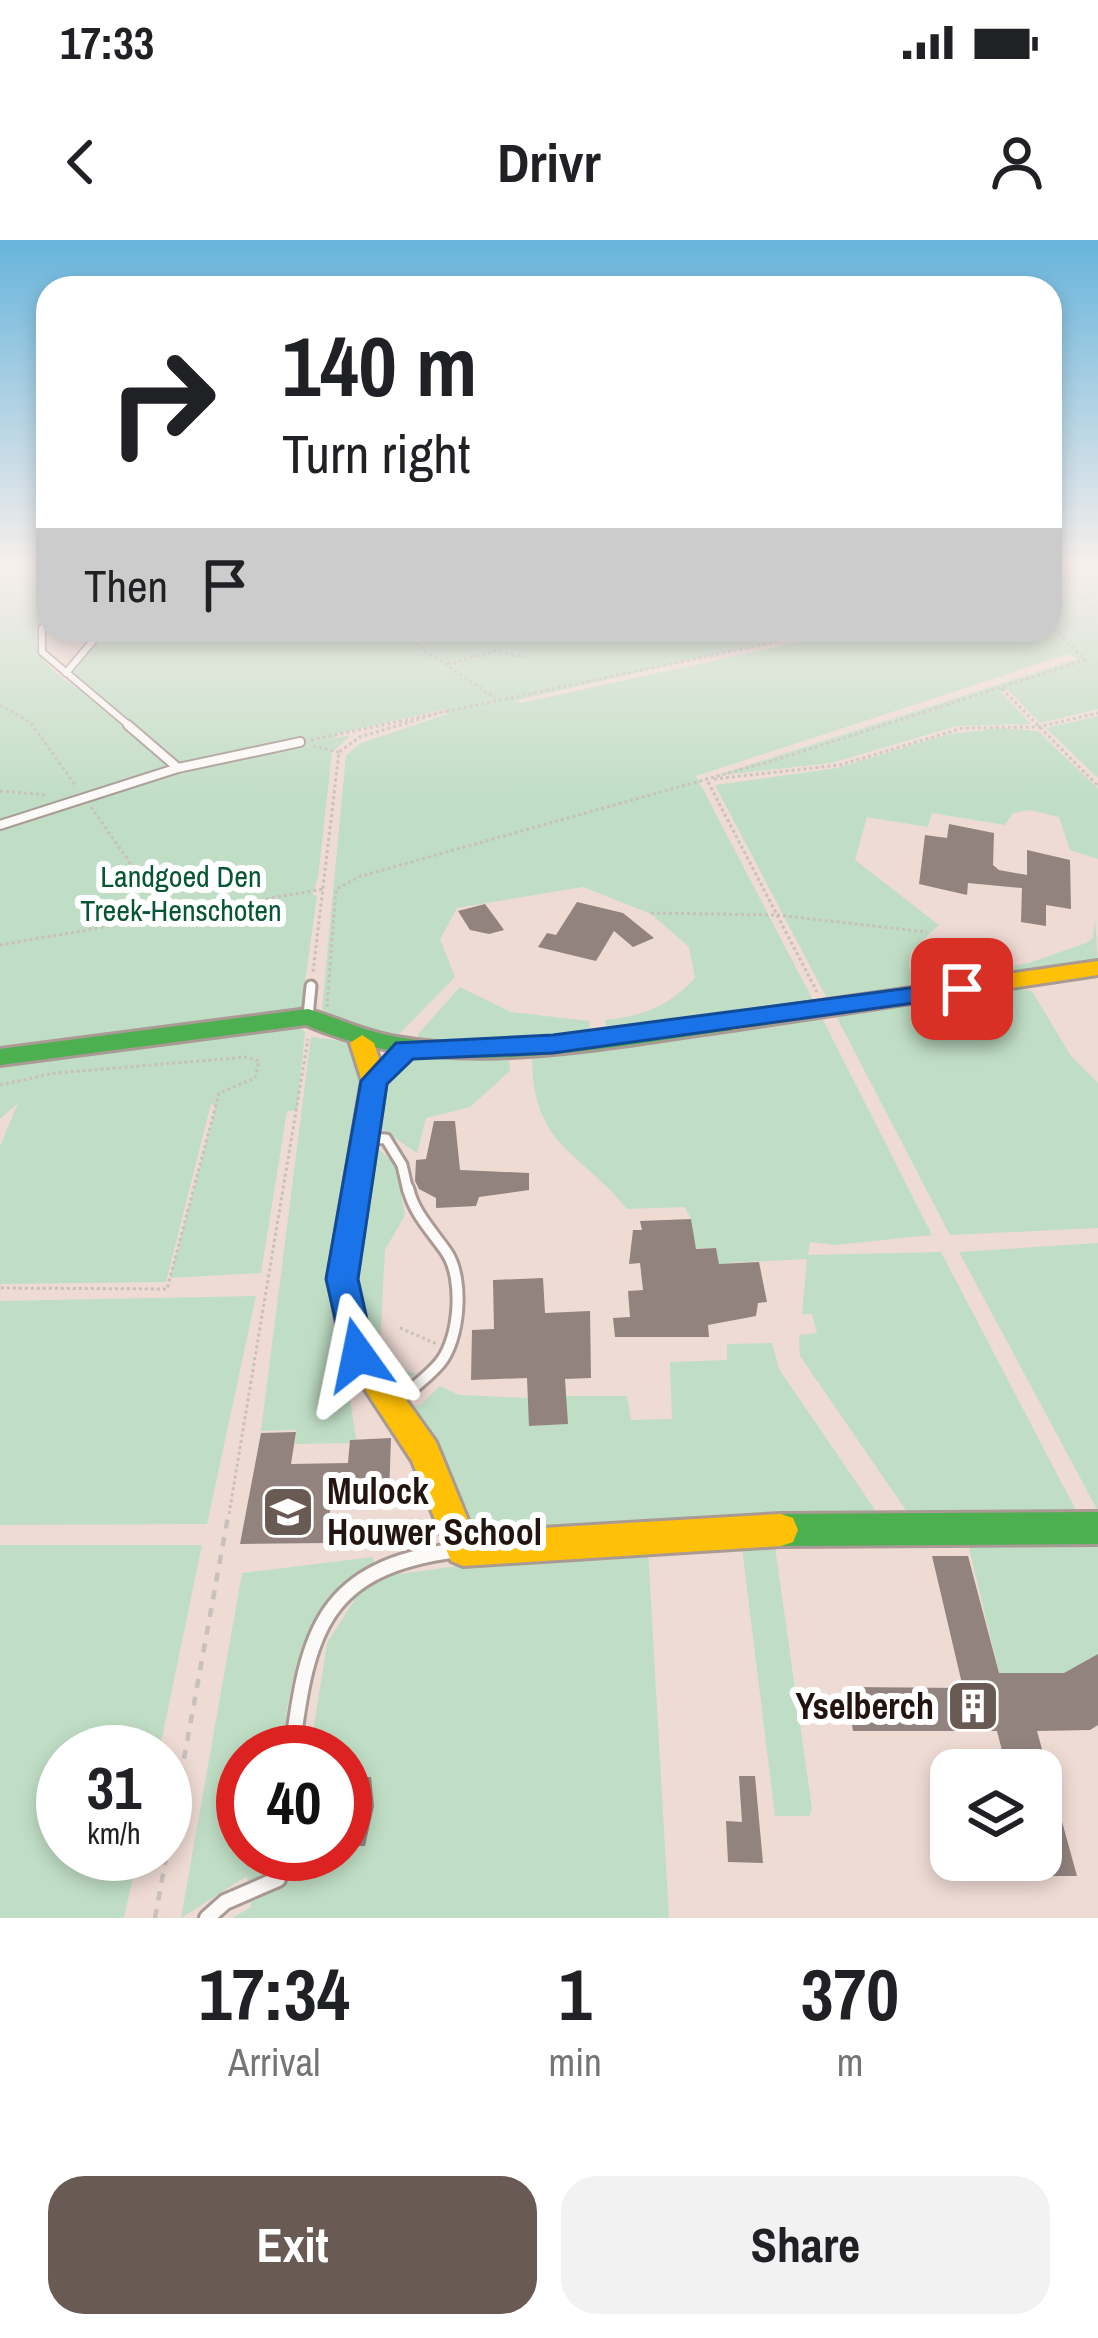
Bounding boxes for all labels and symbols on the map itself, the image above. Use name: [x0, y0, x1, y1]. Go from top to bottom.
park label: Landgoed Den Treek-Henschoten: [80, 856, 282, 930]
pin: [911, 938, 1013, 1040]
position arrow: [295, 1292, 421, 1418]
place label: Mulock Houwer School: [327, 1467, 542, 1556]
school or university icon: Mulock Houwer School: [260, 1484, 316, 1540]
building icon: Yselberch: [945, 1678, 1001, 1734]
place label: Yselberch: [795, 1682, 934, 1730]
speed limit sign: 40: [216, 1725, 372, 1881]

